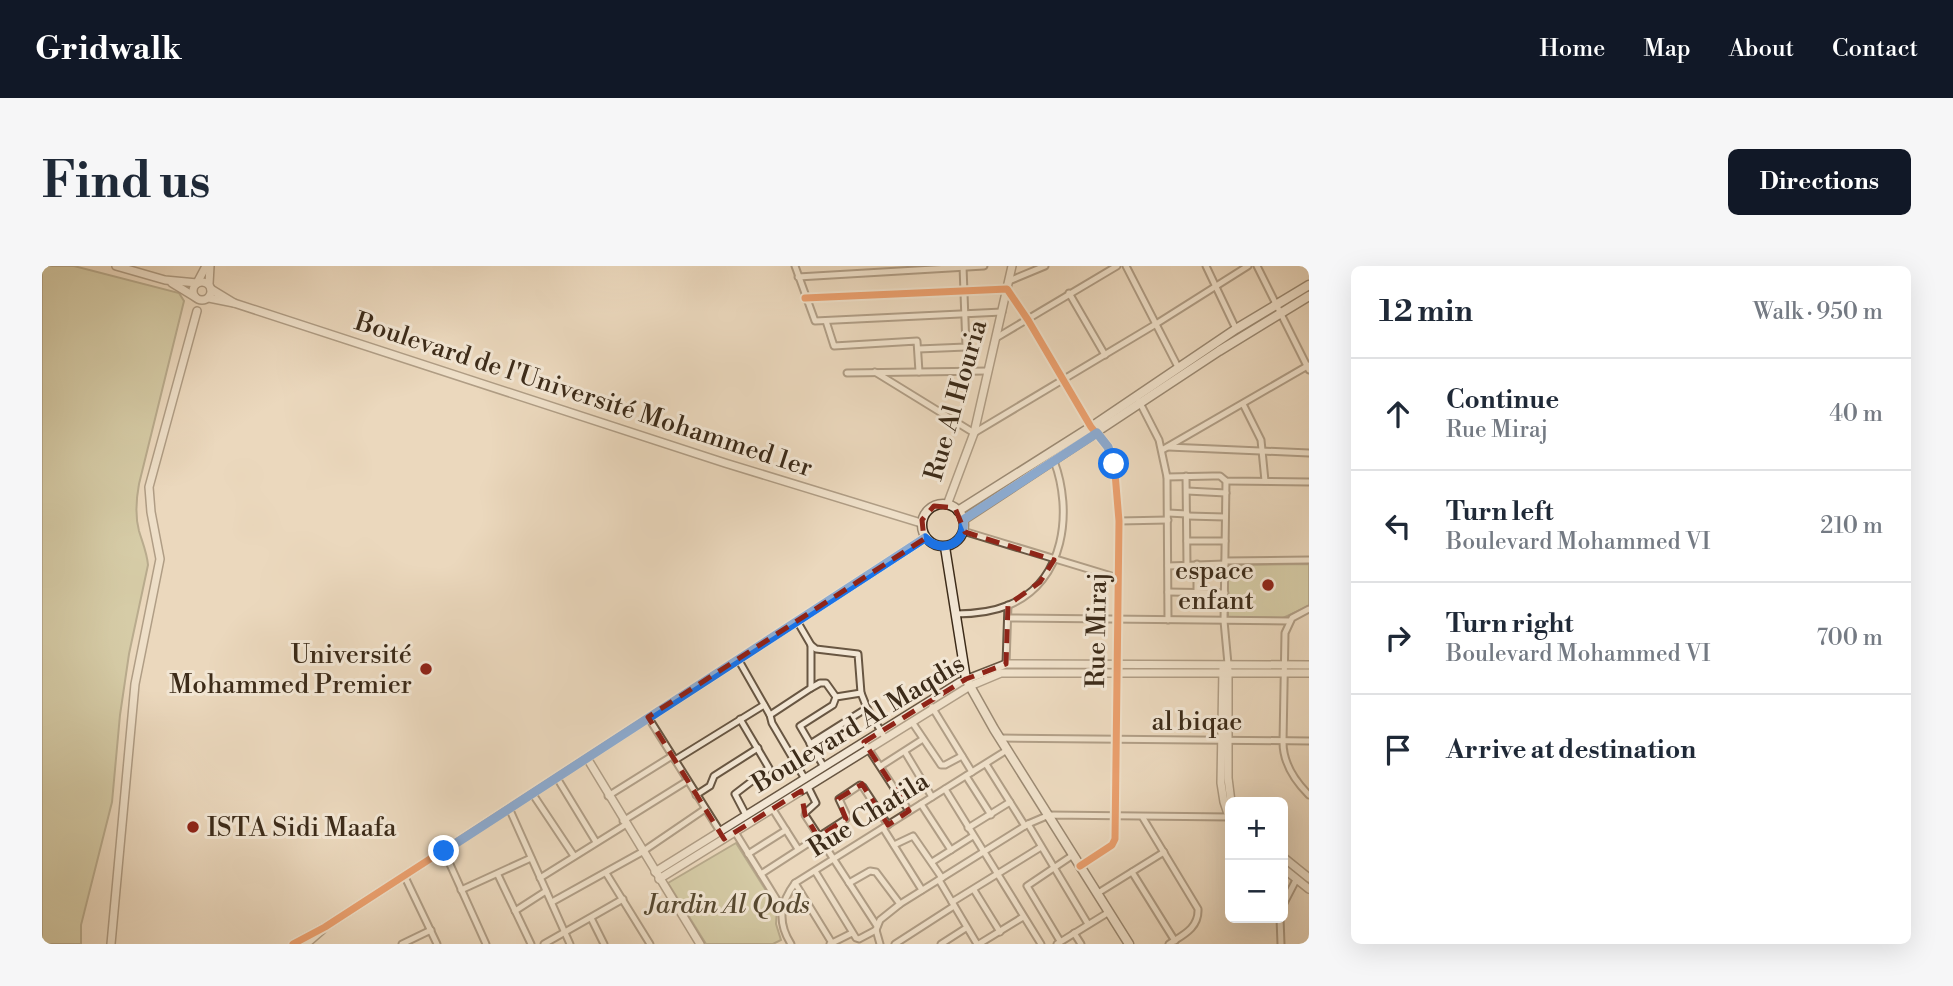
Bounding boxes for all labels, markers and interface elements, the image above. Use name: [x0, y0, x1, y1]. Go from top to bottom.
text: Gridwalk: [35, 29, 182, 70]
text: Home: [1540, 34, 1605, 64]
text: Map: [1643, 34, 1691, 64]
text: About: [1729, 34, 1794, 64]
text: Contact: [1832, 34, 1918, 64]
button: Directions: [1728, 149, 1911, 215]
text: Find us: [42, 152, 211, 213]
text: 12 min: [1379, 293, 1473, 331]
text: Walk · 950 m: [1753, 298, 1883, 326]
street label: Boulevard de l'Université Mohammed 1er: [350, 305, 817, 484]
street label: Rue Al Houria: [918, 315, 994, 484]
text: Continue: [1446, 384, 1559, 416]
icon: ahead: [1379, 395, 1417, 433]
text: 40 m: [1829, 400, 1883, 428]
text: Rue Miraj: [1446, 416, 1548, 444]
route start: [1098, 448, 1129, 479]
text: Turn left: [1446, 496, 1554, 528]
icon: left: [1379, 507, 1417, 545]
text: 210 m: [1820, 512, 1883, 540]
text: Boulevard Mohammed VI: [1446, 528, 1711, 556]
place label: espace enfant: [1175, 555, 1254, 617]
street label: Rue Miraj: [1080, 572, 1114, 688]
marker: espace enfant: [1260, 577, 1276, 593]
text: Turn right: [1446, 608, 1574, 640]
icon: right: [1379, 619, 1417, 657]
text: 700 m: [1817, 624, 1883, 652]
place label: Université Mohammed Premier: [169, 639, 412, 701]
text: Boulevard Mohammed VI: [1446, 640, 1711, 668]
street label: Boulevard Al Maqdis: [746, 648, 971, 801]
marker: Université Mohammed Premier: [418, 661, 434, 677]
street label: al biqae: [1152, 706, 1242, 738]
icon: arrive: [1379, 731, 1417, 769]
text: Arrive at destination: [1446, 734, 1696, 766]
street label: Rue Chatila: [802, 765, 936, 865]
map controls: [1225, 797, 1288, 923]
button: +: [1225, 797, 1288, 860]
place label: ISTA Sidi Maafa: [207, 812, 397, 844]
marker: ISTA Sidi Maafa: [185, 819, 201, 835]
route end: [428, 835, 459, 866]
button: −: [1225, 860, 1288, 923]
park label: Jardin Al Qods: [643, 889, 810, 921]

